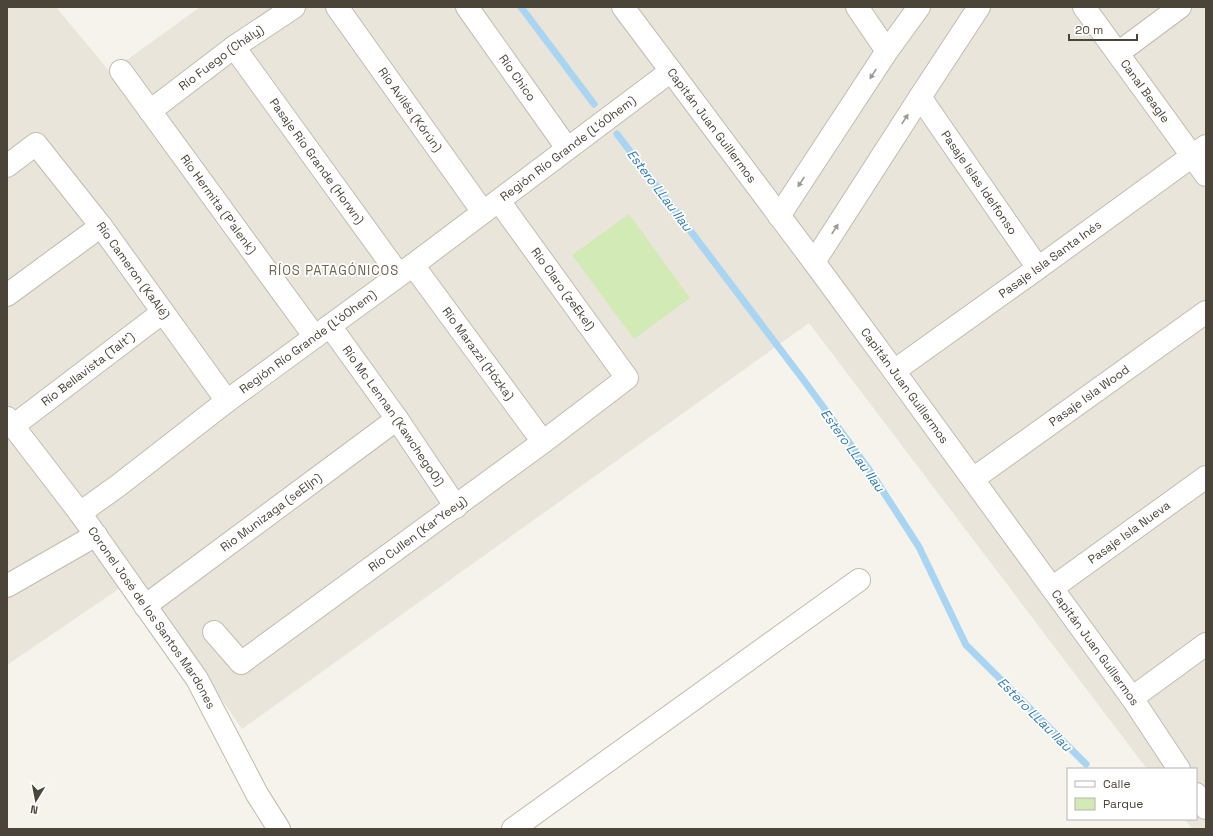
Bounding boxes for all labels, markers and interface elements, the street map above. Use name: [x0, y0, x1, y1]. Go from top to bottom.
scale bar: [1069, 16, 1137, 42]
street label: Río Fuego (Chály): [176, 21, 267, 94]
text: 20 m: [1075, 22, 1103, 38]
street label: Río Chico: [495, 51, 539, 104]
street label: Canal Beagle: [1117, 56, 1173, 126]
street label: Río Avilés (Kórún): [375, 64, 446, 155]
street label: Capitán Juan Guillermos: [663, 65, 760, 186]
one-way arrow: [869, 68, 876, 80]
street label: Región Río Grande (L'óOhem): [497, 92, 639, 205]
street label: Pasaje Río Grande (Horwn): [266, 95, 368, 227]
one-way arrow: [902, 114, 909, 125]
street label: Pasaje Islas Idelfonso: [938, 127, 1021, 238]
water label: Estero LLau llau: [623, 146, 696, 235]
street label: Río Hermita (P'alenk): [177, 151, 260, 257]
one-way arrow: [797, 177, 805, 188]
street label: Pasaje Isla Santa Inés: [995, 217, 1105, 302]
street label: Río Cameron (KaAlé): [93, 219, 174, 322]
one-way arrow: [832, 223, 839, 235]
street label: Río Claro (zeEkel): [528, 244, 598, 334]
district label: RÍOS PATAGÓNICOS: [269, 262, 399, 279]
street label: Región Río Grande (L'óOhem): [236, 286, 380, 397]
street label: Río Marazzi (Hózka): [439, 304, 518, 403]
street label: Capitán Juan Guillermos: [857, 325, 952, 447]
street label: Río Bellavista (Talt'): [38, 328, 138, 410]
street label: Río Mc Lennan (KawchegoOi): [339, 342, 448, 489]
street label: Pasaje Isla Wood: [1046, 361, 1133, 430]
water label: Estero LLau llau: [817, 406, 889, 496]
street label: Rio Munizaga (seEljn): [217, 470, 325, 555]
street label: Río Cullen (Kar'Yeey): [365, 492, 470, 575]
street label: Pasaje Isla Nueva: [1085, 497, 1174, 568]
street label: Coronel José de los Santos Mardones: [84, 524, 219, 712]
street label: Capitán Juan Guillermos: [1048, 587, 1143, 709]
water label: Estero LLau llau: [994, 674, 1076, 756]
legend: [1067, 768, 1197, 820]
text: Calle: [1103, 776, 1131, 792]
north arrow: [16, 780, 56, 820]
text: Parque: [1103, 796, 1143, 812]
text: N: [29, 802, 39, 817]

